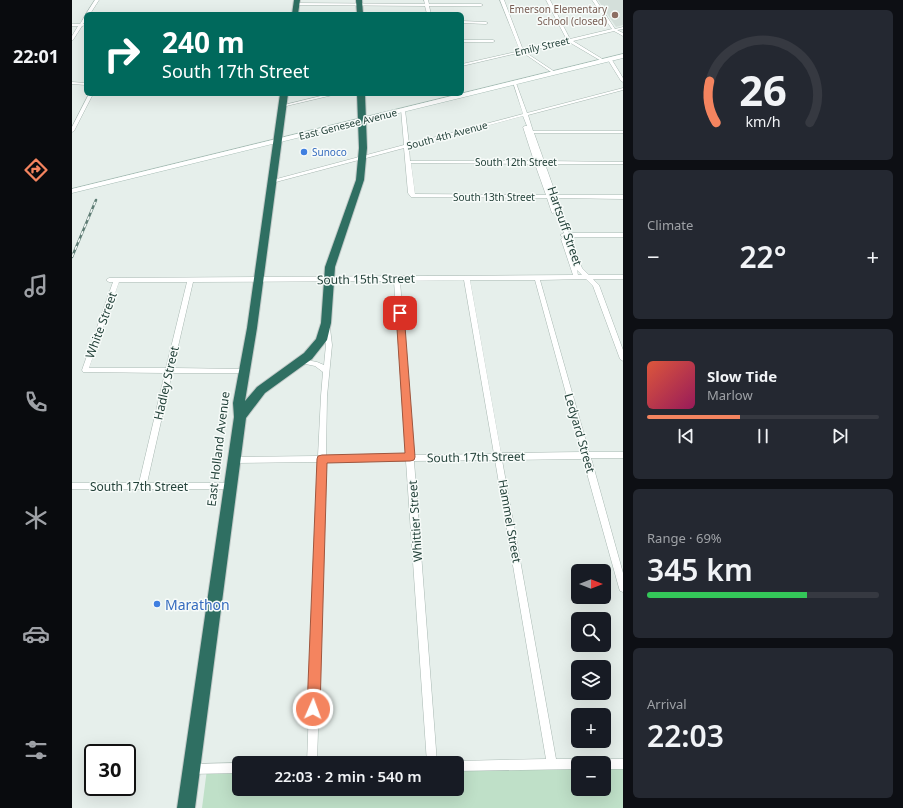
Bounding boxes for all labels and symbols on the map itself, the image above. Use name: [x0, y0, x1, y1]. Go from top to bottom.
place label: Emerson Elementary School (closed): [509, 2, 608, 28]
marker: Emerson Elementary School (closed): [610, 10, 620, 20]
street label: Emily Street: [513, 33, 571, 59]
street label: East Genesee Avenue: [297, 105, 399, 143]
street label: South 4th Avenue: [405, 117, 489, 153]
place label: Sunoco: [312, 145, 347, 159]
marker: Sunoco: [299, 147, 309, 157]
street label: South 12th Street: [475, 155, 557, 169]
street label: Hartsuff Street: [543, 184, 587, 269]
street label: South 13th Street: [453, 190, 535, 204]
street label: South 15th Street: [317, 270, 416, 288]
street label: White Street: [81, 289, 121, 361]
pin: [383, 296, 417, 330]
street label: Hadley Street: [149, 344, 183, 422]
street label: East Holland Avenue: [203, 390, 234, 507]
street label: Ledyard Street: [561, 391, 600, 475]
street label: South 17th Street: [427, 448, 526, 466]
street label: South 17th Street: [90, 478, 189, 495]
street label: Hammel Street: [494, 478, 526, 565]
street label: Whittier Street: [404, 479, 426, 562]
north arrow: [571, 564, 611, 604]
place label: Marathon: [165, 595, 230, 614]
marker: Marathon: [152, 599, 162, 609]
position arrow: [292, 688, 334, 730]
speed limit sign: 30: [84, 744, 136, 796]

